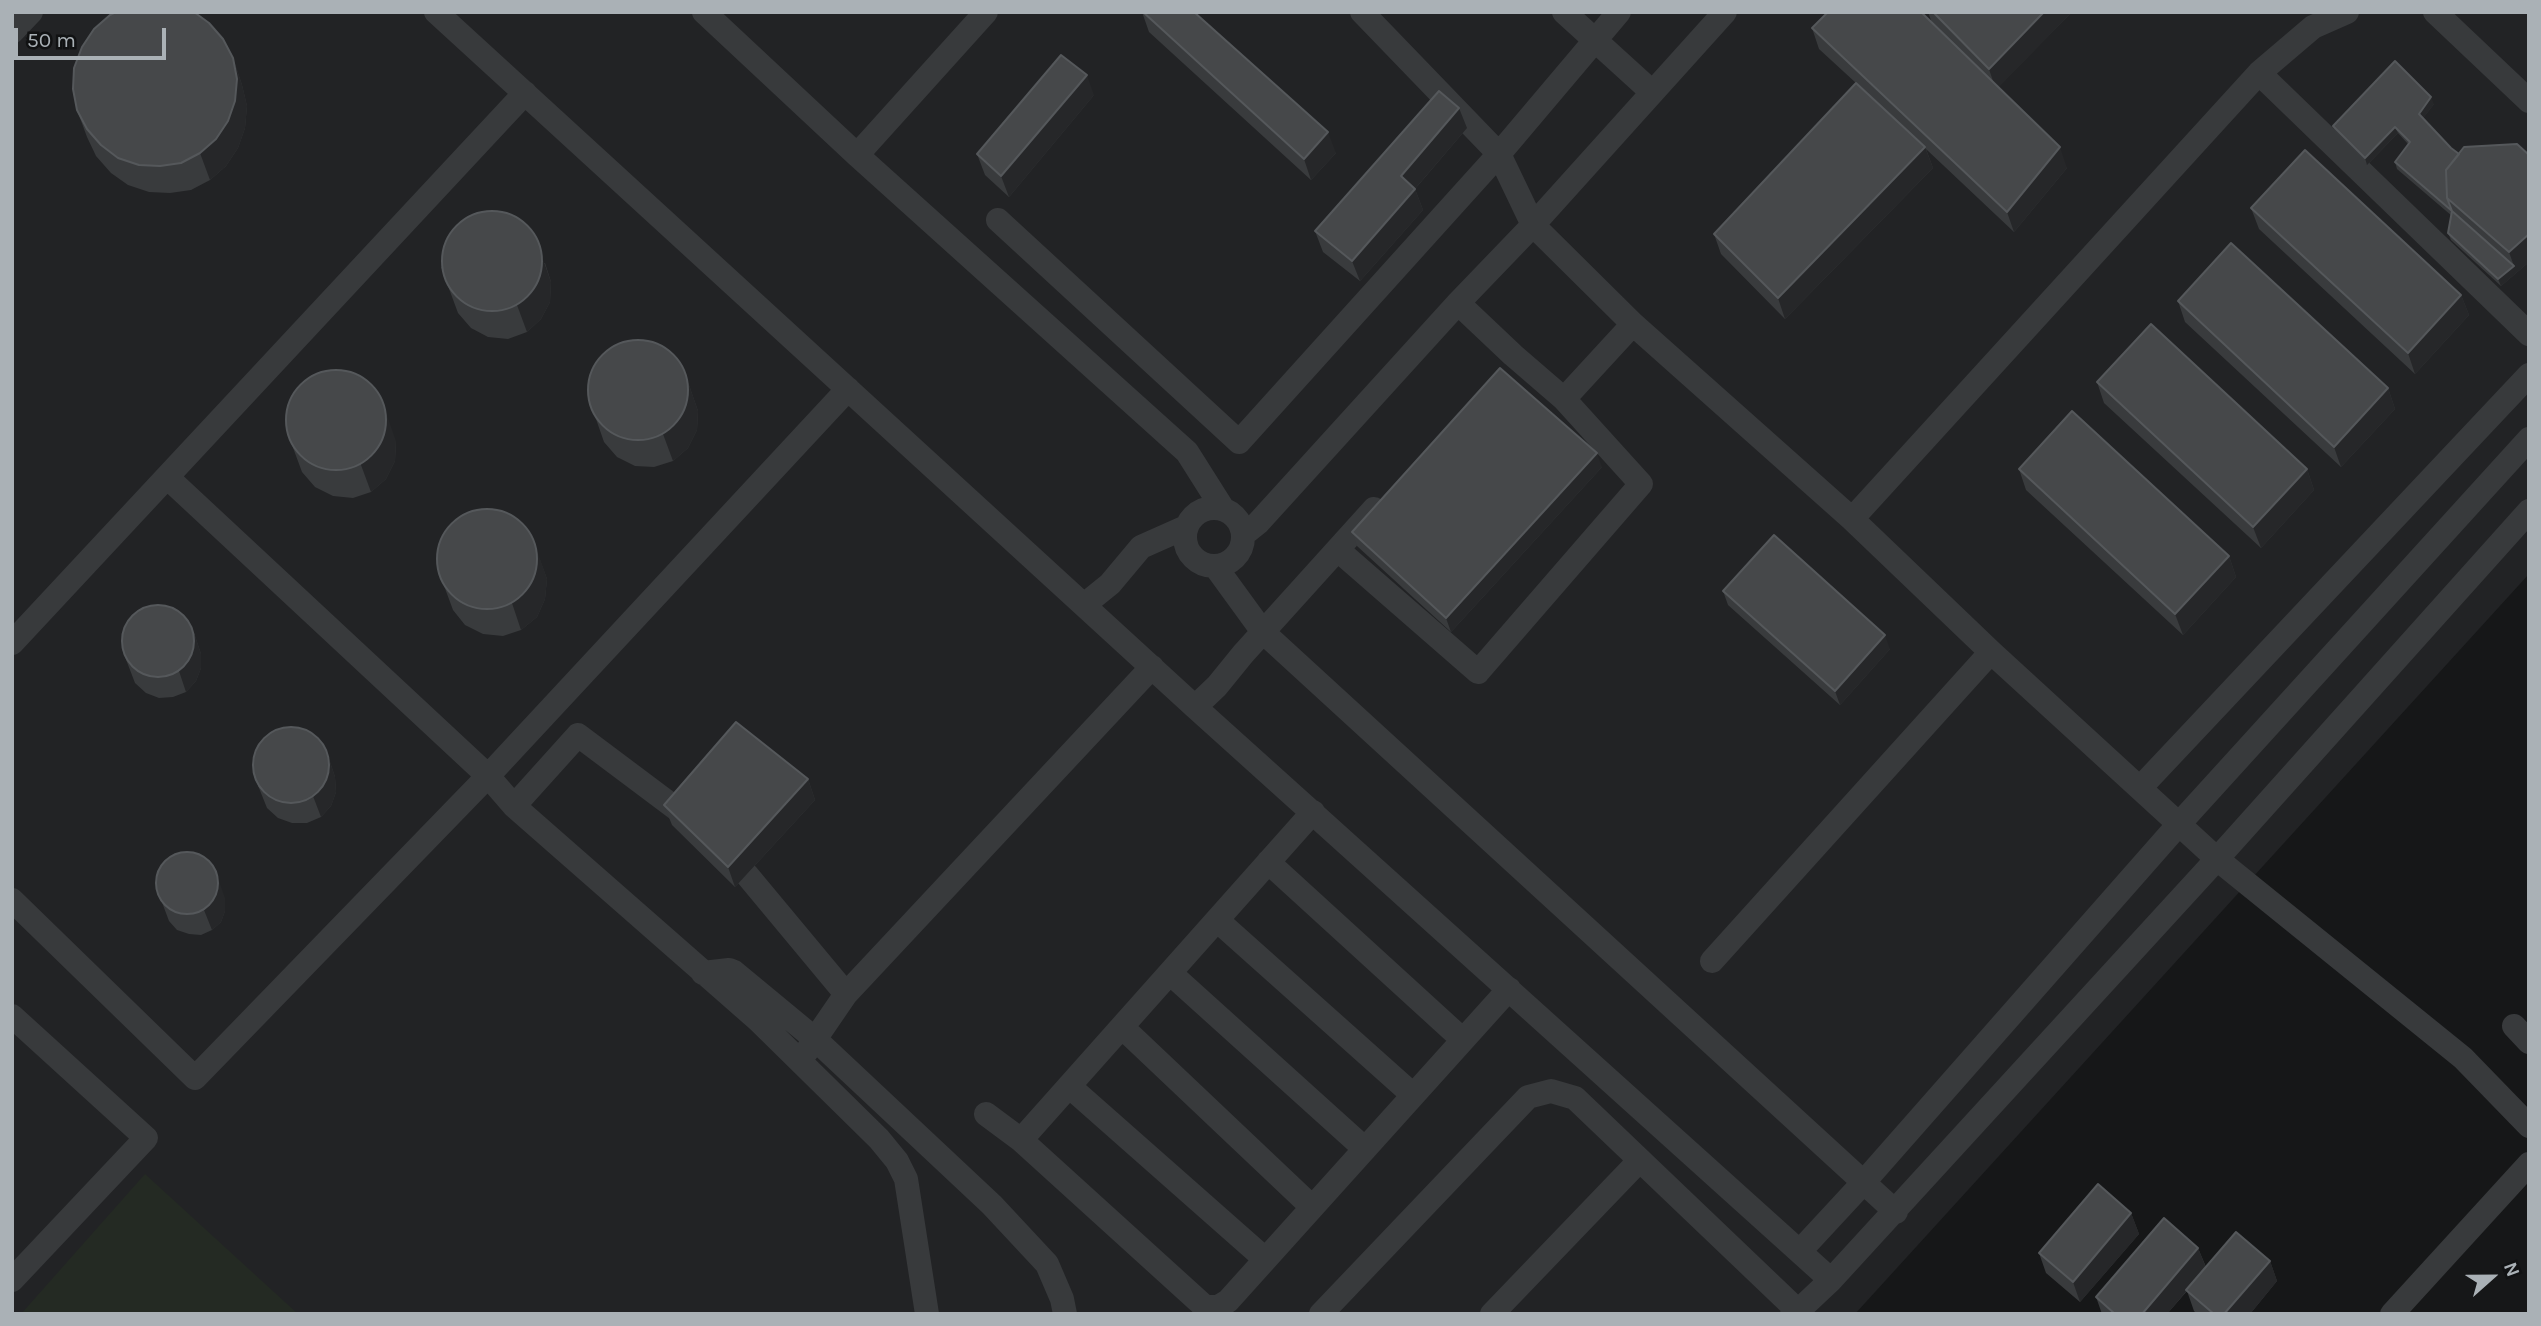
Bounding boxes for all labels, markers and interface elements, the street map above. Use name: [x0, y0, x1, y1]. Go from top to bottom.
scale bar: [18, 14, 170, 58]
text: 50 m: [27, 28, 76, 52]
north arrow: [2457, 1242, 2527, 1312]
text: N: [2499, 1259, 2524, 1280]

